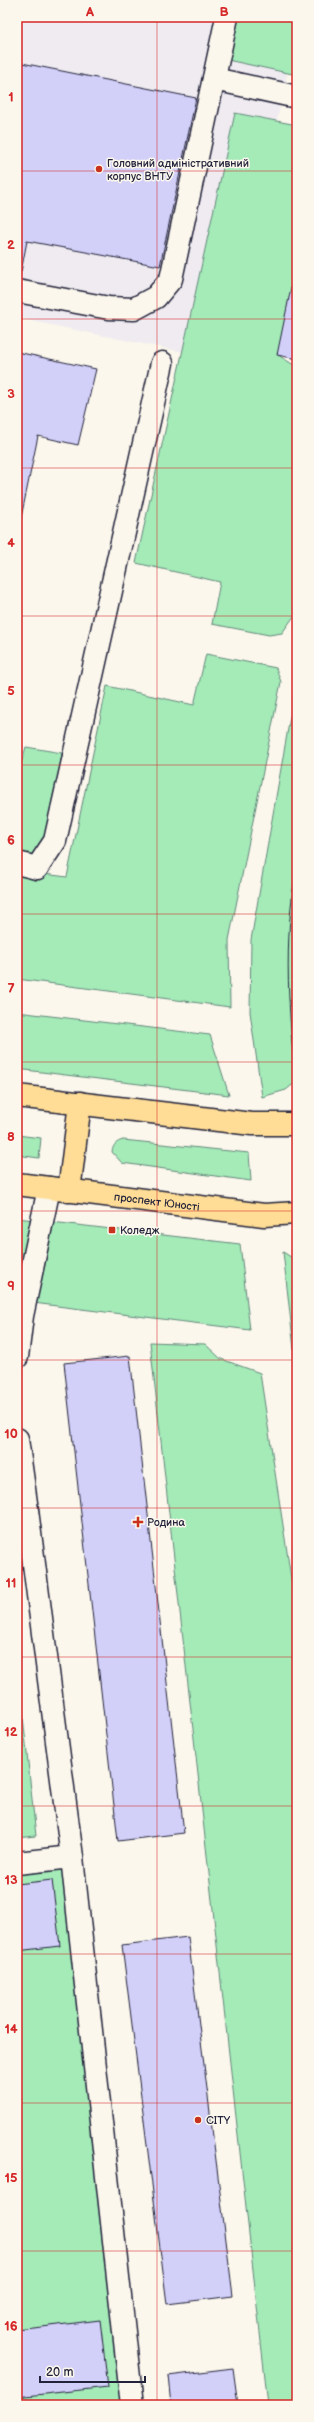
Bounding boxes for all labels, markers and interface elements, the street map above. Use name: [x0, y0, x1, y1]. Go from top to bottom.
text: A: [85, 4, 94, 20]
text: B: [219, 4, 229, 20]
text: 1: [8, 89, 14, 105]
place label: Головний адміністративний корпус ВНТУ: [107, 157, 249, 183]
marker: Головний адміністративний корпус ВНТУ: [94, 164, 104, 174]
text: 2: [7, 237, 15, 253]
text: 3: [7, 386, 15, 402]
text: 4: [7, 535, 15, 551]
text: 5: [7, 683, 15, 699]
text: 6: [7, 832, 15, 848]
text: 7: [7, 981, 15, 997]
text: 8: [7, 1129, 15, 1145]
street label: проспект Юності: [113, 1190, 201, 1213]
place label: Коледж: [120, 1224, 160, 1237]
marker: Коледж: [107, 1225, 117, 1235]
text: 9: [7, 1278, 15, 1294]
text: 10: [4, 1426, 18, 1442]
marker: Родина: [132, 1516, 144, 1528]
place label: Родина: [147, 1516, 185, 1529]
text: 11: [6, 1575, 16, 1591]
text: 12: [4, 1724, 18, 1740]
text: 13: [4, 1872, 18, 1888]
text: 14: [4, 2021, 18, 2037]
place label: CITY: [206, 2114, 231, 2127]
marker: CITY: [193, 2115, 203, 2125]
text: 15: [5, 2170, 18, 2186]
text: 16: [4, 2318, 18, 2334]
scale bar: [40, 2358, 145, 2384]
text: 20 m: [46, 2365, 73, 2380]

